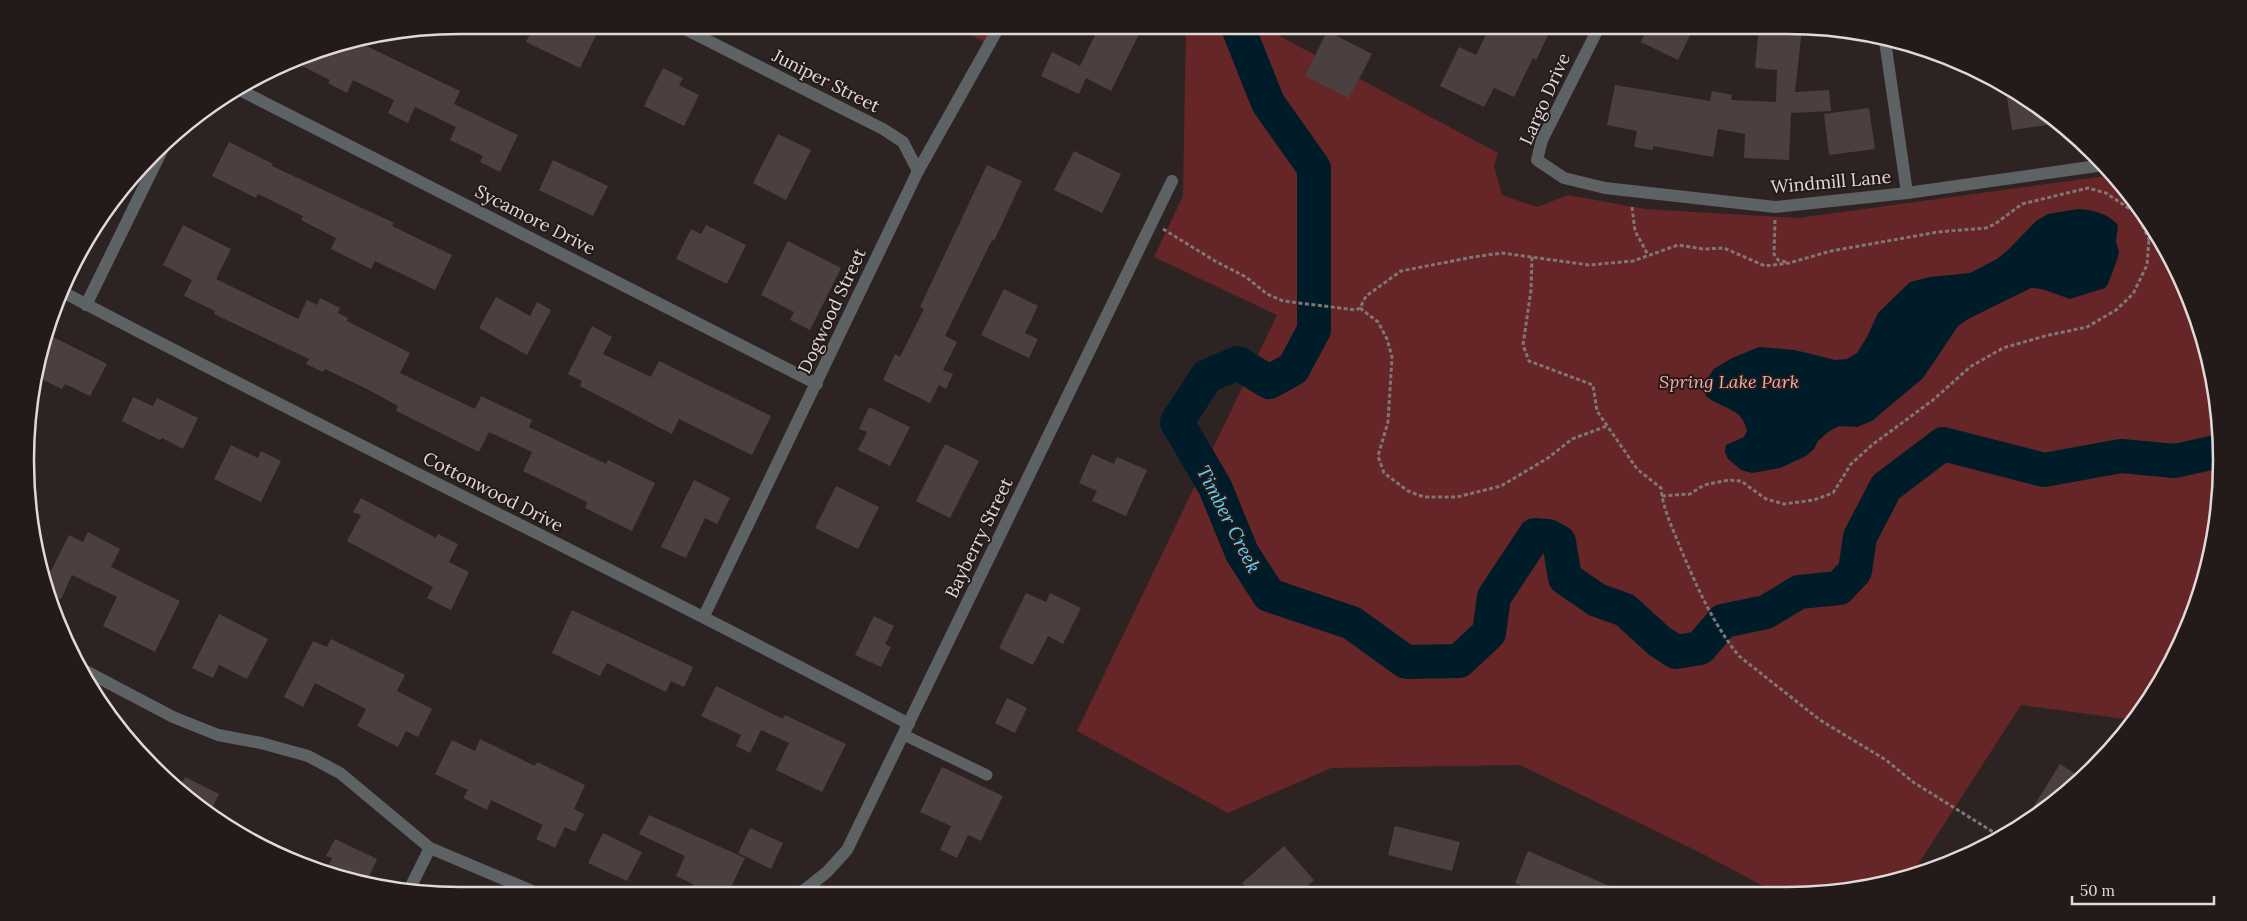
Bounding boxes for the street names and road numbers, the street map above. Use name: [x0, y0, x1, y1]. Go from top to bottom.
street label: Juniper Street: [768, 43, 884, 117]
street label: Largo Drive: [1514, 49, 1575, 148]
street label: Windmill Lane: [1770, 165, 1892, 198]
street label: Sycamore Drive: [471, 179, 599, 260]
street label: Dogwood Street: [792, 244, 871, 377]
street label: Cottonwood Drive: [419, 446, 567, 537]
street label: Bayberry Street: [939, 474, 1018, 602]

